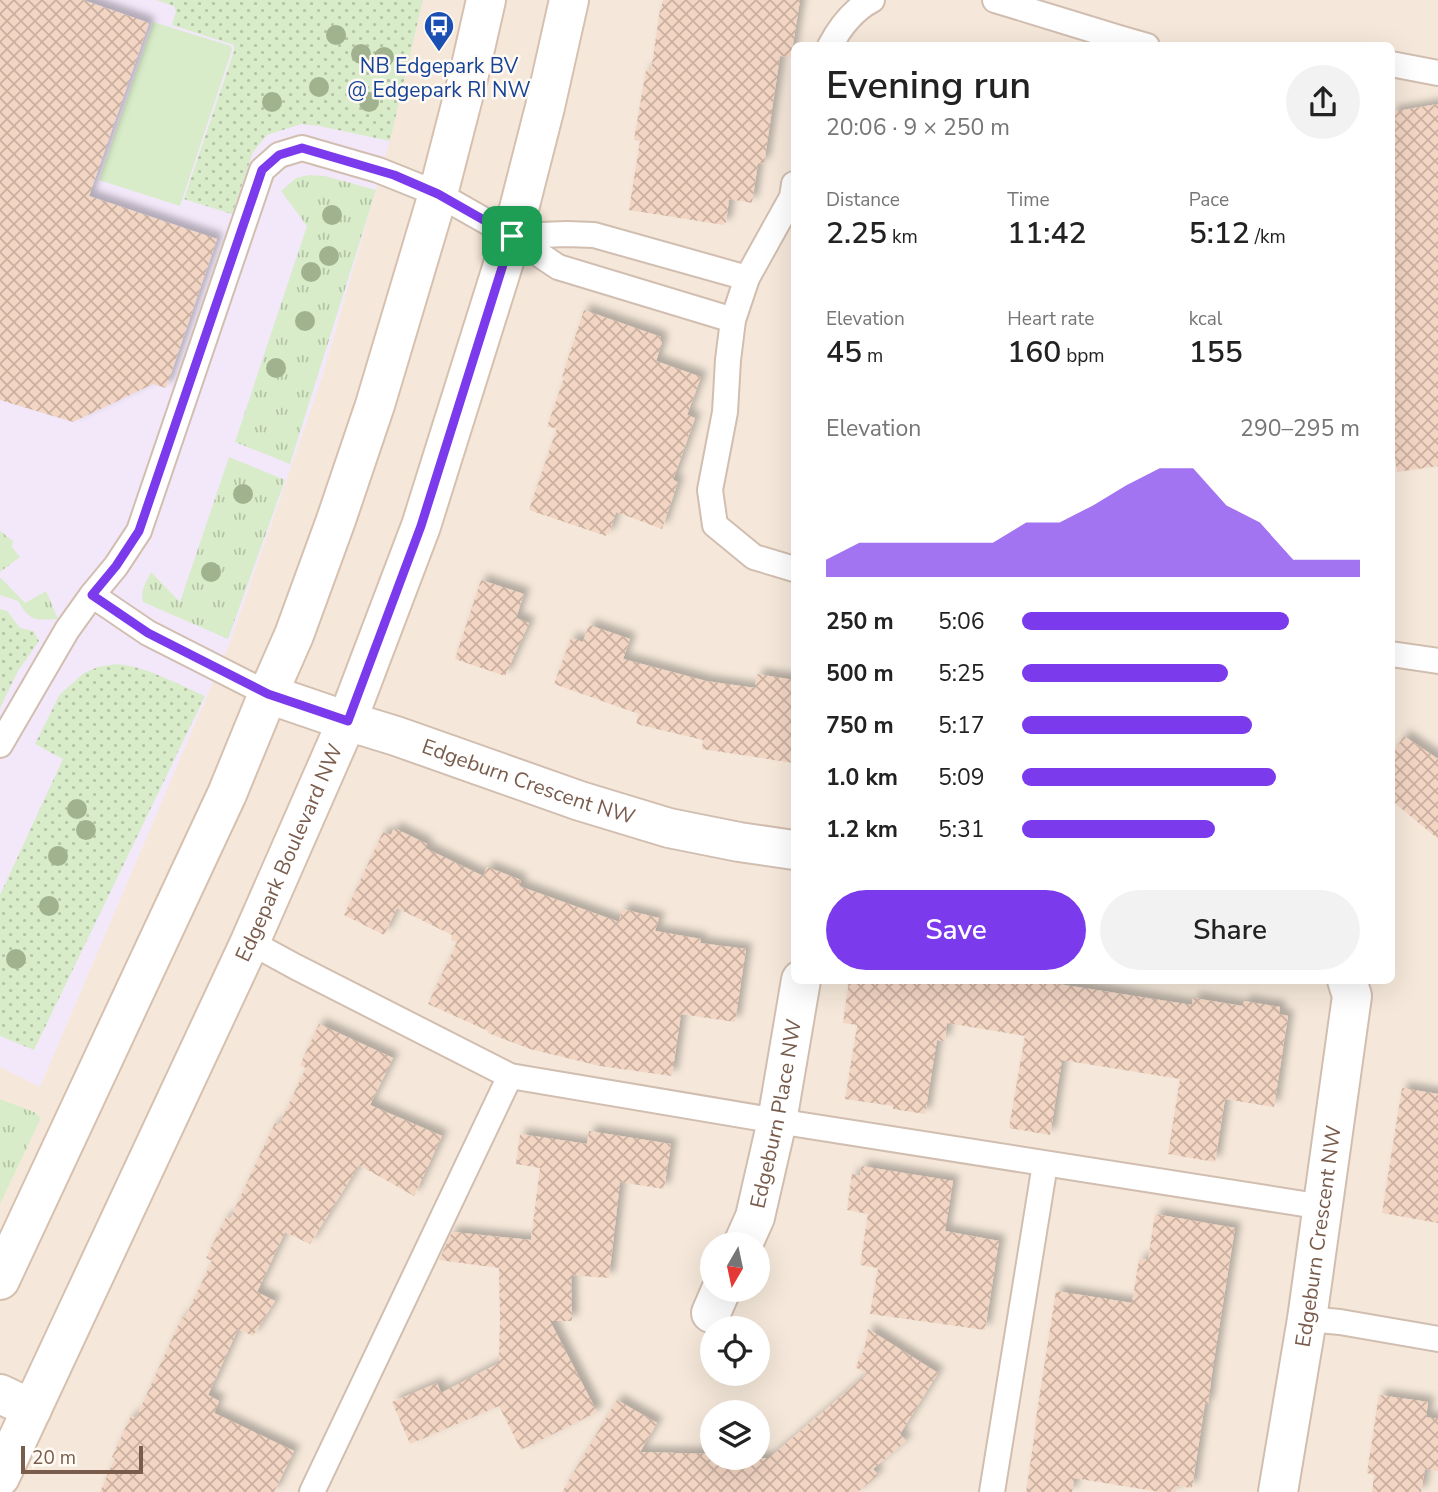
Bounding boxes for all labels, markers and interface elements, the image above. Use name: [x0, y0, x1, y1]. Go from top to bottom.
bus stop icon: NB Edgepark BV @ Edgepark RI NW: [422, 9, 456, 53]
place label: NB Edgepark BV @ Edgepark RI NW: [347, 52, 531, 104]
text: Evening run: [826, 60, 1031, 111]
button: share: [1286, 65, 1360, 139]
text: 20:06 · 9 × 250 m: [826, 112, 1010, 143]
text: Distance: [826, 187, 900, 213]
text: Time: [1007, 187, 1050, 213]
text: Pace: [1189, 187, 1229, 213]
pin: [482, 206, 542, 266]
text: 2.25: [826, 213, 887, 254]
text: 11:42: [1007, 213, 1086, 254]
text: 5:12: [1189, 213, 1250, 254]
icon: arrive: [493, 217, 531, 255]
text: km: [887, 224, 918, 250]
text: /km: [1250, 224, 1286, 250]
text: Elevation: [826, 306, 905, 332]
text: Heart rate: [1007, 306, 1094, 332]
text: kcal: [1189, 306, 1222, 332]
text: 45: [826, 332, 862, 373]
text: 160: [1007, 332, 1061, 373]
text: 155: [1189, 332, 1243, 373]
text: m: [862, 343, 883, 369]
text: bpm: [1061, 343, 1105, 369]
text: Elevation: [826, 413, 921, 444]
text: 290–295 m: [1240, 413, 1360, 444]
text: 250 m: [826, 606, 894, 637]
text: 5:06: [938, 606, 985, 637]
text: 500 m: [826, 658, 894, 689]
text: 5:25: [938, 658, 985, 689]
text: 750 m: [826, 710, 894, 741]
text: 5:17: [938, 710, 985, 741]
street label: Edgeburn Crescent NW: [418, 732, 639, 831]
street label: Edgepark Boulevard NW: [229, 740, 349, 966]
text: 1.0 km: [826, 762, 898, 793]
text: 5:09: [938, 762, 985, 793]
text: 1.2 km: [826, 814, 898, 845]
text: 5:31: [938, 814, 985, 845]
button: Save: [826, 890, 1086, 970]
button: Share: [1100, 890, 1360, 970]
street label: Edgeburn Place NW: [743, 1017, 808, 1211]
street label: Edgeburn Crescent NW: [1289, 1123, 1348, 1349]
north arrow: [700, 1232, 770, 1302]
map controls: [700, 1232, 770, 1470]
button: locate: [700, 1316, 770, 1386]
button: layers: [700, 1400, 770, 1470]
scale bar: [21, 1443, 144, 1475]
text: 20 m: [32, 1445, 76, 1471]

